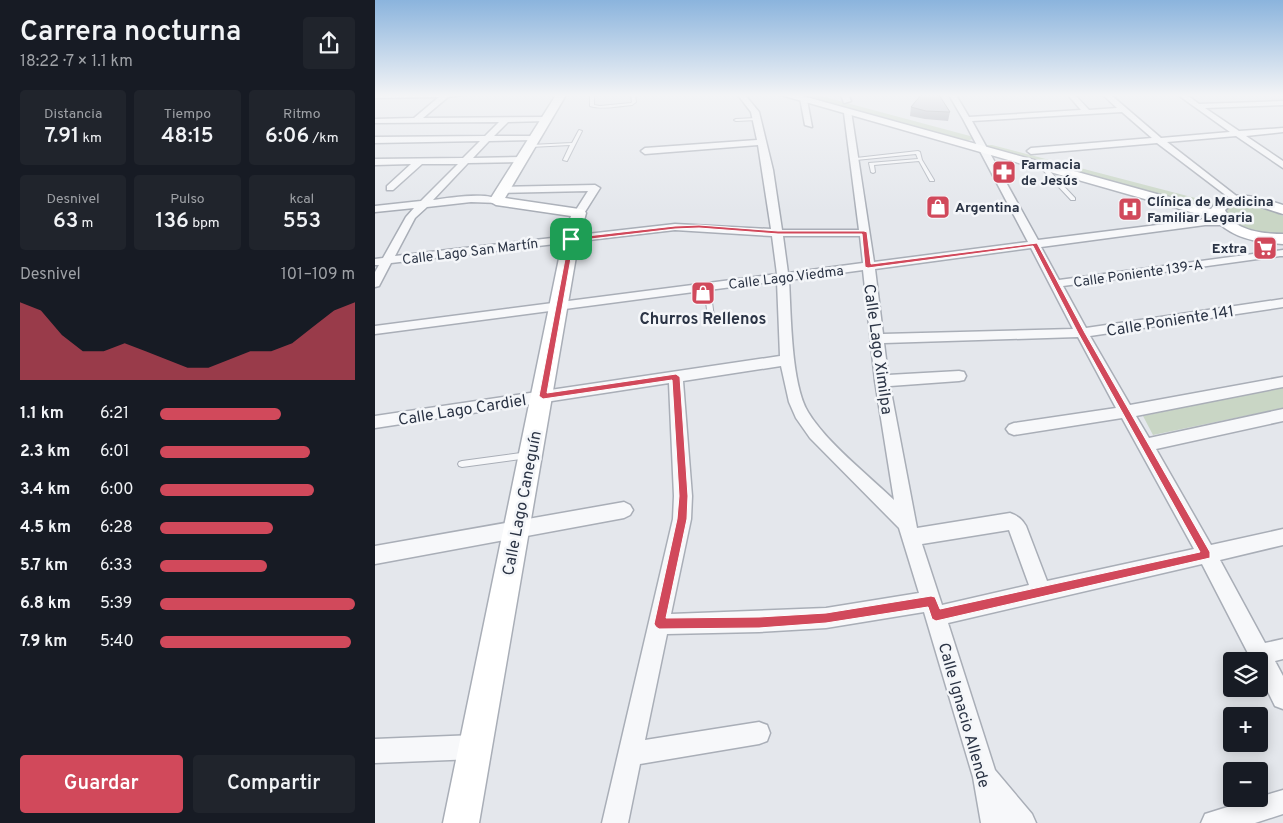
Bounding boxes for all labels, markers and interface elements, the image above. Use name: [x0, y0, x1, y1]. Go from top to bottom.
text: Carrera nocturna: [20, 15, 241, 51]
button: share: [303, 17, 355, 69]
text: 18:22 · 7 × 1.1 km: [20, 52, 133, 72]
text: Distancia: [44, 106, 102, 123]
text: Tiempo: [164, 106, 211, 123]
text: Ritmo: [283, 106, 321, 123]
text: 7.91: [44, 123, 79, 150]
text: 48:15: [161, 123, 214, 150]
text: 6:06: [265, 123, 309, 150]
text: km: [79, 130, 102, 147]
text: /km: [309, 130, 339, 147]
place label: Farmacia de Jesús: [1021, 157, 1081, 190]
pharmacy icon: Farmacia de Jesús: [991, 159, 1017, 185]
text: Desnivel: [47, 191, 100, 208]
text: Pulso: [170, 191, 205, 208]
text: kcal: [289, 191, 314, 208]
shop icon: Argentina: [925, 194, 951, 220]
place label: Clínica de Medicina Familiar Legaria: [1147, 194, 1273, 227]
hospital icon: Clínica de Medicina Familiar Legaria: [1117, 196, 1143, 222]
place label: Argentina: [955, 200, 1020, 217]
text: 63: [53, 208, 78, 235]
text: 136: [155, 208, 189, 235]
text: 553: [283, 208, 321, 235]
text: m: [78, 215, 93, 232]
text: bpm: [189, 215, 220, 232]
pin: [550, 218, 592, 260]
icon: arrive: [557, 225, 585, 253]
supermarket icon: Extra: [1252, 235, 1278, 261]
street label: Calle Lago San Martín: [401, 236, 539, 269]
place label: Extra: [1212, 241, 1247, 258]
street label: Calle Poniente 139-A: [1072, 257, 1204, 292]
street label: Calle Lago Viedma: [728, 263, 845, 294]
text: Desnivel: [20, 265, 81, 285]
text: 101–109 m: [281, 265, 355, 285]
shop icon: Churros Rellenos: [690, 280, 716, 306]
street label: Calle Lago Ximilpa: [858, 283, 896, 416]
street label: Calle Poniente 141: [1105, 302, 1236, 342]
place label: Churros Rellenos: [640, 310, 766, 330]
street label: Calle Lago Cardiel: [397, 391, 528, 431]
text: 1.1 km: [20, 404, 64, 424]
text: 6:21: [100, 404, 129, 424]
street label: Calle Lago Caneguín: [499, 429, 547, 577]
text: 2.3 km: [20, 442, 70, 462]
text: 6:01: [100, 442, 129, 462]
text: 3.4 km: [20, 480, 70, 500]
text: 6:00: [100, 480, 134, 500]
text: 4.5 km: [20, 518, 71, 538]
text: 6:28: [100, 518, 133, 538]
text: 5.7 km: [20, 556, 68, 576]
text: 6:33: [100, 556, 132, 576]
text: 6.8 km: [20, 594, 71, 614]
text: 5:39: [100, 594, 132, 614]
text: 7.9 km: [20, 632, 67, 652]
text: 5:40: [100, 632, 134, 652]
street label: Calle Ignacio Allende: [933, 641, 993, 790]
map controls: [1223, 652, 1268, 807]
button: layers: [1223, 652, 1268, 697]
button: +: [1223, 707, 1268, 752]
button: Guardar: [20, 755, 183, 813]
button: Compartir: [193, 755, 355, 813]
button: −: [1223, 762, 1268, 807]

